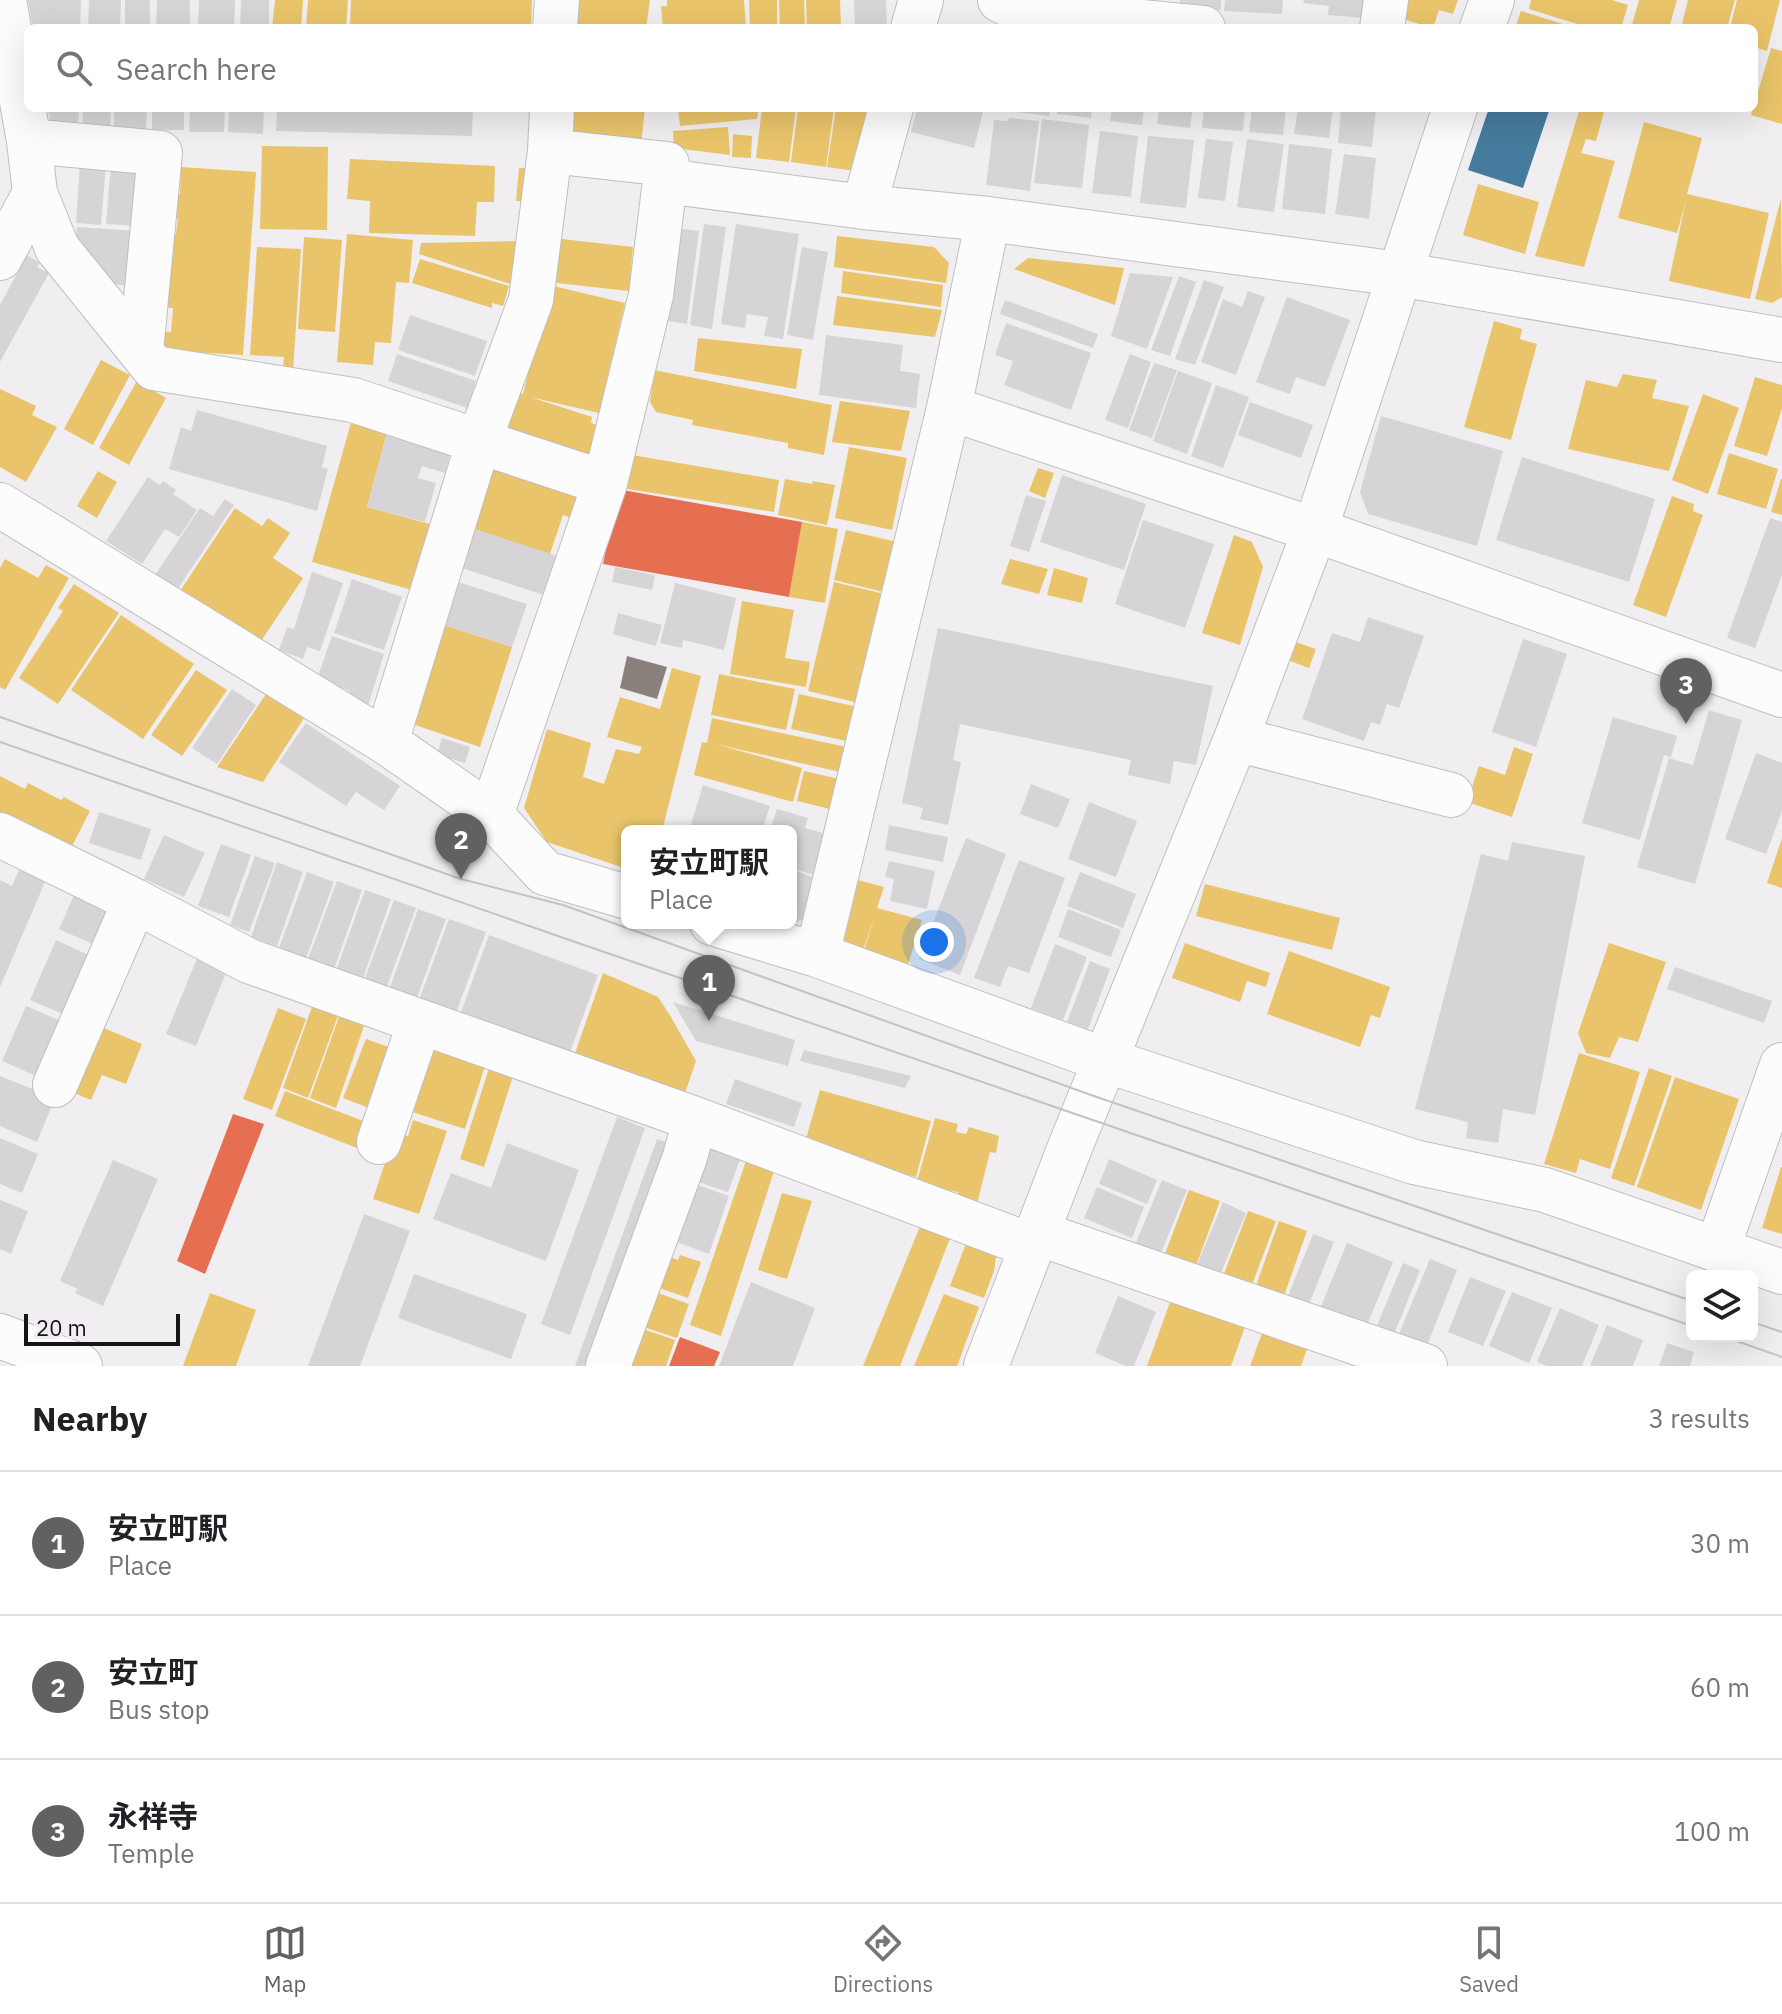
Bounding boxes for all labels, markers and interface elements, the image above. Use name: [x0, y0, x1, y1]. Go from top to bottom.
search box: [24, 24, 1758, 112]
icon: search: [52, 46, 96, 90]
text: Search here: [116, 49, 277, 88]
pin: 3: [1660, 658, 1712, 724]
pin: 2: [435, 813, 487, 879]
popup: [621, 825, 797, 929]
text: 安立町駅: [649, 842, 769, 881]
text: Place: [649, 882, 713, 916]
your location: [914, 922, 954, 962]
pin: 1: [683, 955, 735, 1021]
map controls: [1686, 1270, 1758, 1342]
button: layers: [1686, 1270, 1758, 1342]
scale bar: [24, 1310, 180, 1346]
text: 20 m: [36, 1313, 87, 1342]
text: Nearby: [32, 1396, 147, 1440]
text: 3 results: [1648, 1401, 1750, 1435]
text: 安立町駅: [108, 1508, 228, 1547]
text: 1: [50, 1526, 66, 1560]
text: 30 m: [1690, 1526, 1750, 1560]
text: Place: [108, 1548, 172, 1582]
text: 安立町: [108, 1652, 198, 1691]
text: 2: [50, 1670, 66, 1704]
text: 60 m: [1690, 1670, 1750, 1704]
text: Bus stop: [108, 1692, 210, 1726]
text: 永祥寺: [108, 1796, 198, 1835]
text: 3: [50, 1814, 66, 1848]
text: 100 m: [1674, 1814, 1750, 1848]
text: Temple: [108, 1836, 195, 1870]
tab: Map: [263, 1921, 307, 1998]
tab: Directions: [833, 1921, 933, 1998]
tab: Saved: [1459, 1921, 1519, 1998]

